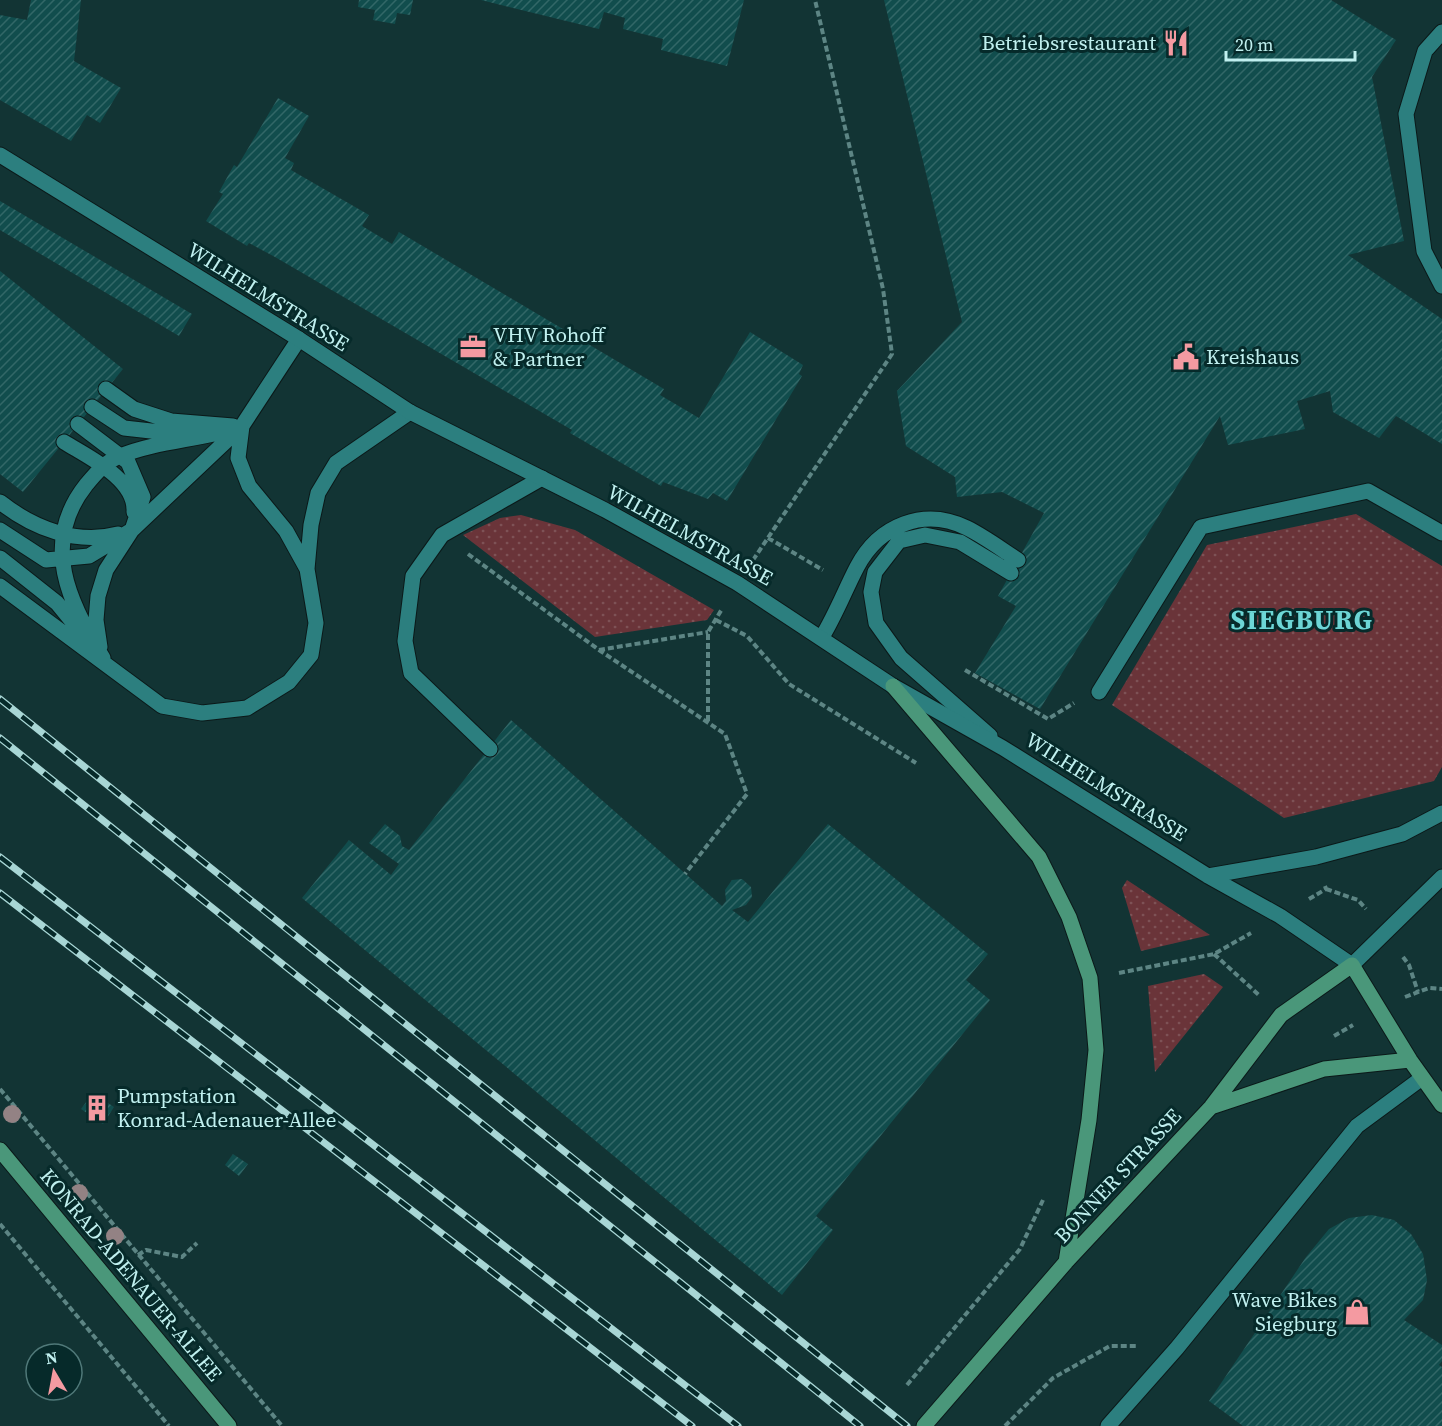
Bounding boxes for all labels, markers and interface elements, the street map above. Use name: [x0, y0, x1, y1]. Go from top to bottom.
scale bar: [1226, 24, 1355, 62]
place label: Betriebsrestaurant: [981, 28, 1156, 57]
restaurant icon: Betriebsrestaurant: [1161, 28, 1191, 58]
text: 20 m: [1235, 32, 1273, 57]
street label: WILHELMSTRASSE: [182, 235, 355, 358]
place label: VHV Rohoff & Partner: [493, 320, 607, 373]
office icon: VHV Rohoff & Partner: [458, 332, 488, 362]
public building icon: Kreishaus: [1171, 342, 1201, 372]
place label: Kreishaus: [1206, 342, 1299, 371]
street label: WILHELMSTRASSE: [602, 477, 778, 592]
district label: SIEGBURG: [1230, 601, 1374, 638]
street label: WILHELMSTRASSE: [1020, 725, 1193, 848]
place label: Pumpstation Konrad-Adenauer-Allee: [117, 1081, 336, 1134]
building icon: Pumpstation Konrad-Adenauer-Allee: [82, 1093, 112, 1123]
street label: BONNER STRASSE: [1048, 1102, 1188, 1249]
street label: KONRAD-ADENAUER-ALLEE: [35, 1164, 227, 1386]
place label: Wave Bikes Siegburg: [1232, 1285, 1337, 1338]
shop icon: Wave Bikes Siegburg: [1342, 1297, 1372, 1327]
north arrow: [24, 1342, 84, 1402]

